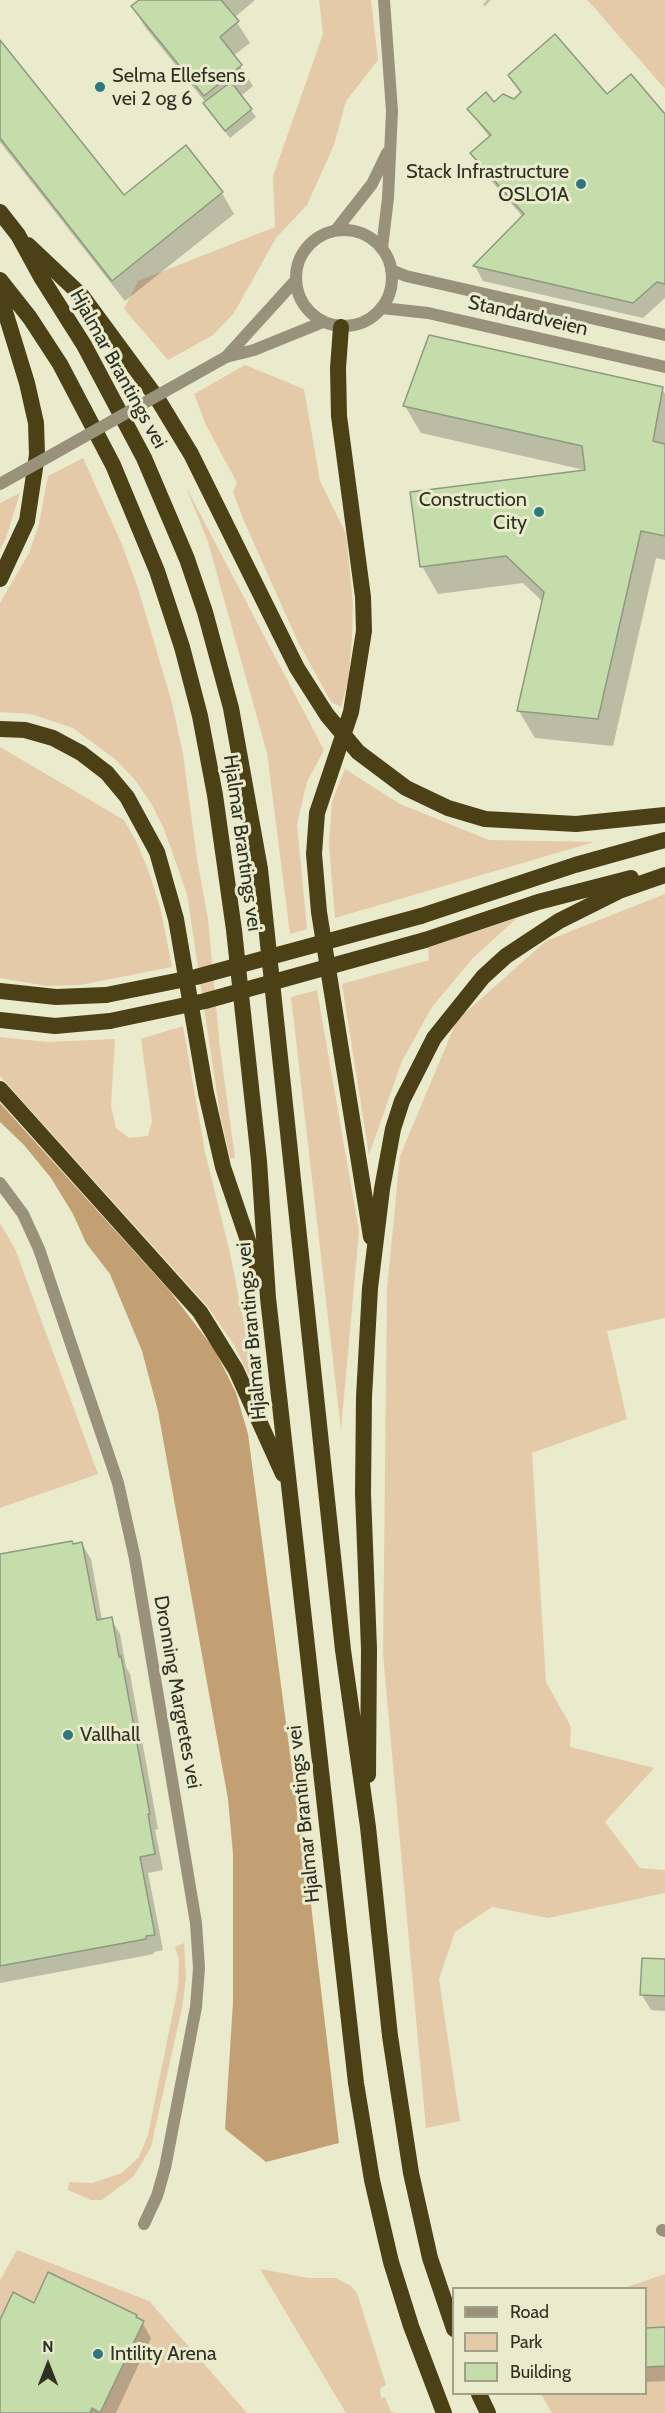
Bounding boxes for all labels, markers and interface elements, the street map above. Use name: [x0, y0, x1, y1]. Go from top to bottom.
place label: Selma Ellefsens vei 2 og 6: [112, 64, 246, 111]
marker: Selma Ellefsens vei 2 og 6: [93, 80, 107, 94]
place label: Stack Infrastructure OSLO1A: [406, 160, 569, 207]
marker: Stack Infrastructure OSLO1A: [574, 177, 588, 191]
street label: Hjalmar Brantings vei: [64, 285, 172, 453]
street label: Standardveien: [466, 291, 590, 341]
place label: Construction City: [419, 488, 527, 535]
marker: Construction City: [532, 505, 546, 519]
street label: Hjalmar Brantings vei: [218, 753, 266, 933]
street label: Hjalmar Brantings vei: [232, 1241, 272, 1421]
street label: Dronning Margretes vei: [148, 1594, 206, 1790]
place label: Vallhall: [80, 1723, 140, 1747]
street label: Hjalmar Brantings vei: [283, 1724, 325, 1904]
marker: Vallhall: [61, 1728, 75, 1742]
legend: [452, 2287, 647, 2395]
text: Road: [510, 2301, 549, 2323]
text: Park: [510, 2331, 542, 2353]
north arrow: [18, 2335, 78, 2395]
text: N: [42, 2337, 54, 2356]
place label: Intility Arena: [110, 2342, 217, 2366]
marker: Intility Arena: [91, 2347, 105, 2361]
text: Building: [510, 2361, 571, 2383]

